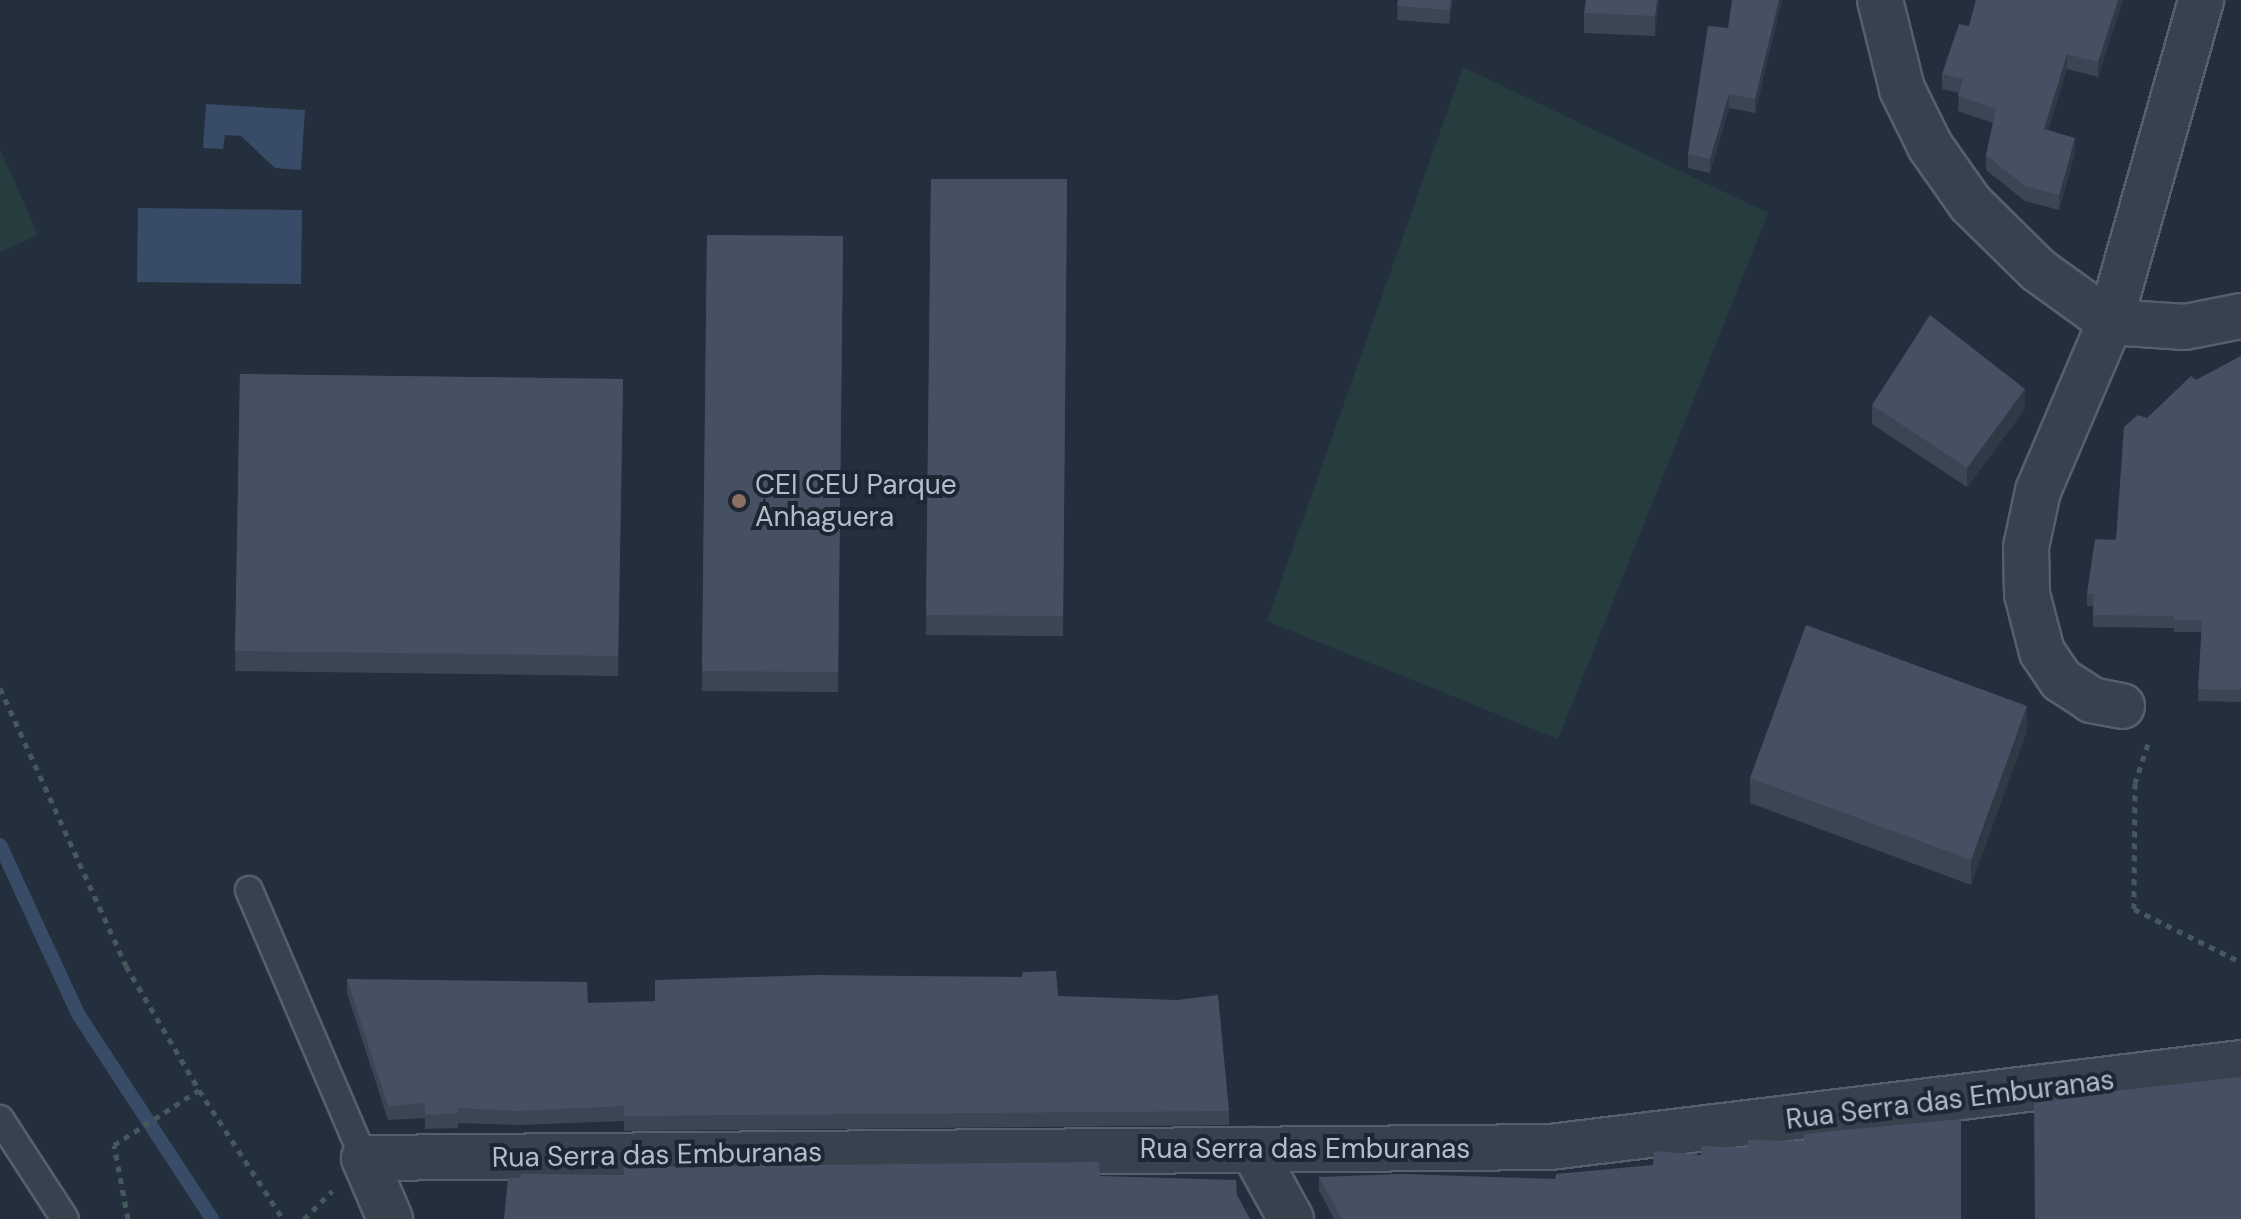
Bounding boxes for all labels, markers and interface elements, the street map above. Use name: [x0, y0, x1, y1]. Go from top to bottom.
place label: CEI CEU Parque Anhaguera: [755, 468, 957, 534]
marker: CEI CEU Parque Anhaguera: [730, 492, 748, 510]
street label: Rua Serra das Emburanas: [1784, 1063, 2116, 1137]
street label: Rua Serra das Emburanas: [1140, 1132, 1470, 1166]
street label: Rua Serra das Emburanas: [491, 1135, 823, 1175]

